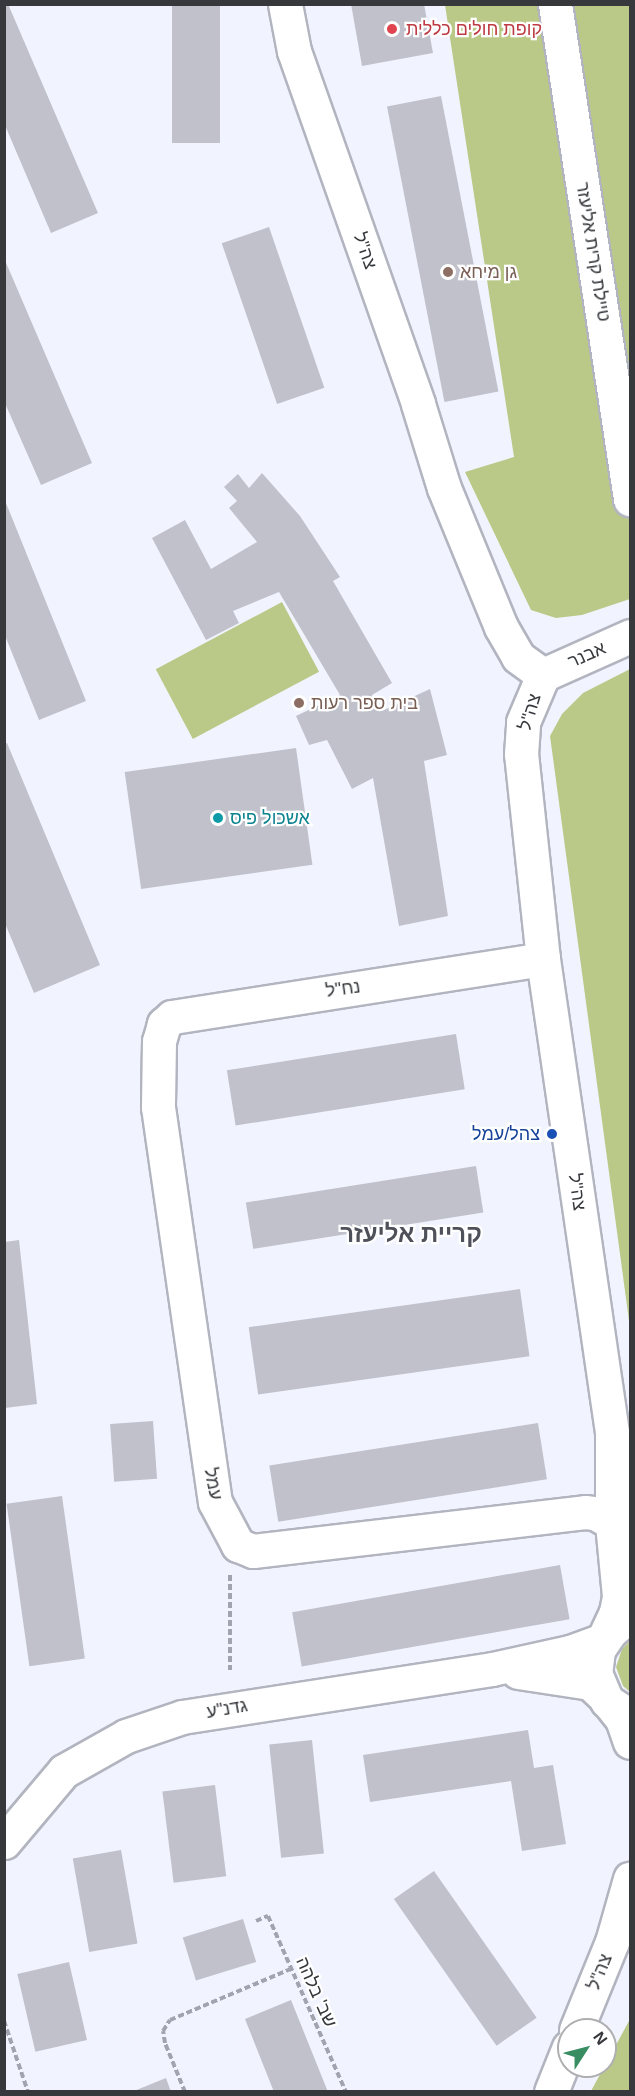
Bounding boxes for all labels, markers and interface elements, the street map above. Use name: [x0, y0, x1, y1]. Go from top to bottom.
place label: קופת חולים כללית: [406, 18, 542, 40]
marker: קופת חולים כללית: [383, 20, 401, 38]
street label: טיילת קרית אליעזר: [571, 181, 615, 323]
street label: צה"ל: [349, 230, 381, 272]
place label: גן מיחא: [460, 261, 517, 283]
marker: גן מיחא: [441, 265, 455, 279]
street label: אבנר: [565, 637, 609, 673]
street label: צה"ל: [514, 691, 546, 733]
place label: בית ספר רעות: [311, 692, 418, 714]
marker: בית ספר רעות: [292, 696, 306, 710]
place label: אשכול פיס: [230, 807, 310, 829]
marker: אשכול פיס: [211, 811, 225, 825]
street label: נח"ל: [324, 976, 362, 1002]
place label: צהל/עמל: [472, 1123, 540, 1145]
marker: צהל/עמל: [545, 1127, 559, 1141]
street label: צה"ל: [564, 1172, 590, 1212]
district label: קריית אליעזר: [340, 1220, 482, 1248]
street label: עמל: [199, 1466, 227, 1502]
street label: גדנ"ע: [205, 1695, 249, 1723]
street label: צה"ל: [583, 1951, 617, 1993]
street label: שב' בלהה: [291, 1953, 341, 2031]
north arrow: [557, 2018, 617, 2078]
text: N: [590, 2029, 611, 2048]

